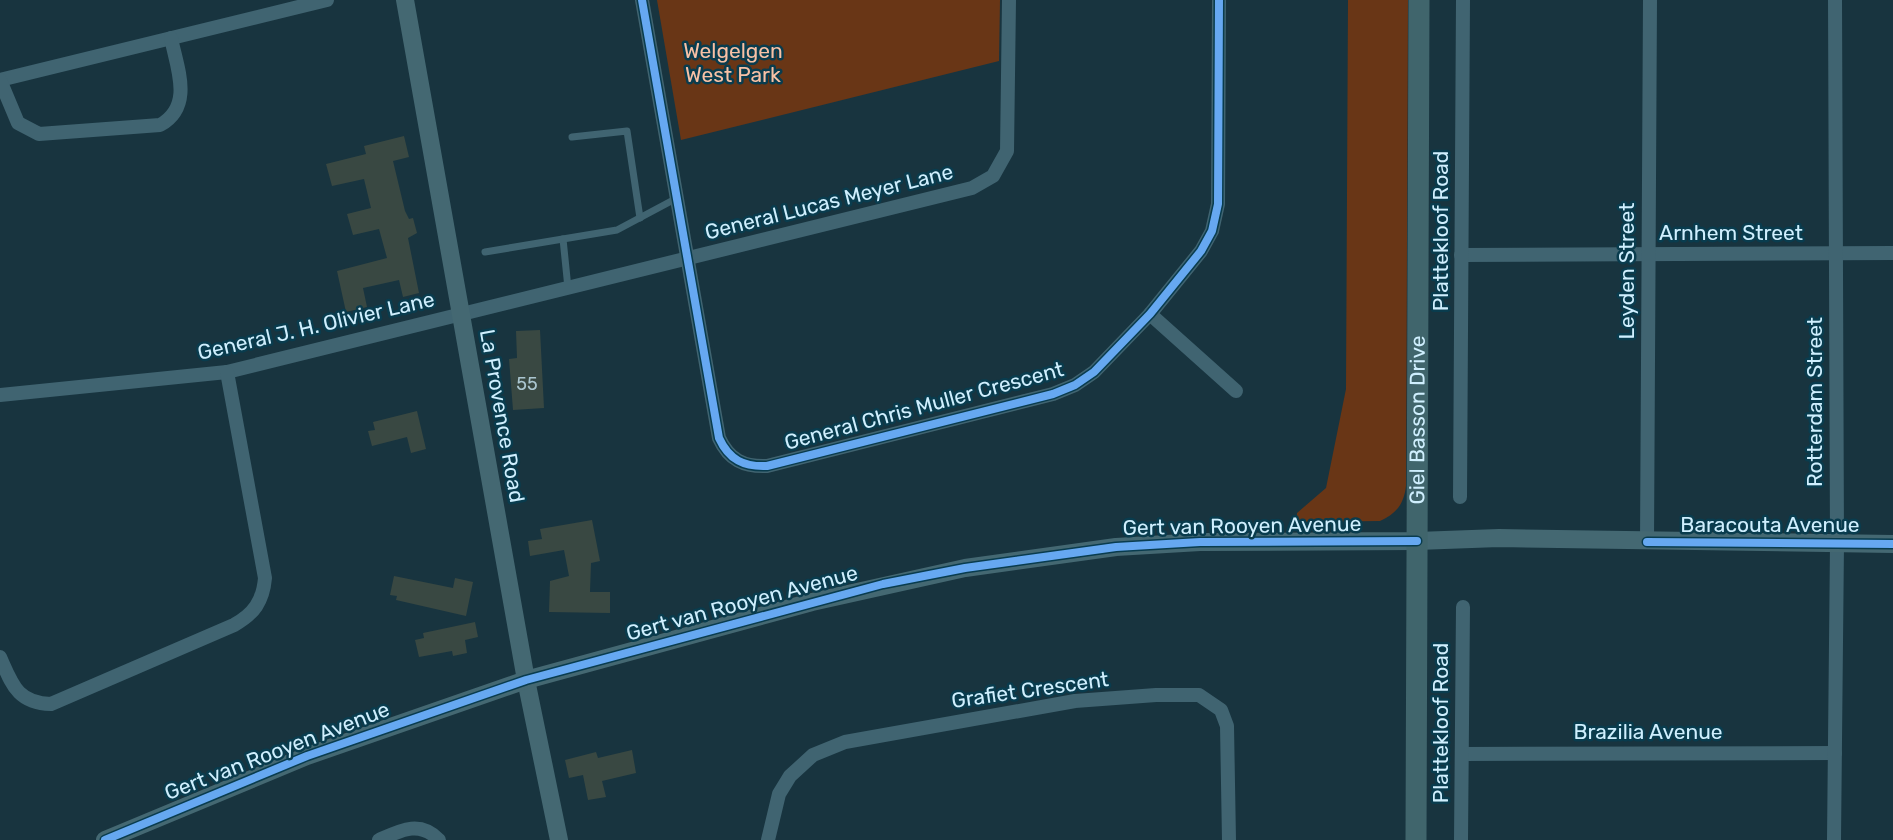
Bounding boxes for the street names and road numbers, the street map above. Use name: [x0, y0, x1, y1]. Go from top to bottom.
street label: Plattekloof Road: [1428, 151, 1453, 311]
street label: General Lucas Meyer Lane: [702, 159, 956, 244]
street label: Leyden Street: [1614, 202, 1639, 340]
street label: Arnhem Street: [1659, 220, 1803, 245]
street label: General J. H. Olivier Lane: [195, 286, 437, 365]
street label: Rotterdam Street: [1802, 317, 1827, 487]
street label: La Provence Road: [475, 327, 530, 504]
street label: Giel Basson Drive: [1404, 335, 1430, 505]
street label: General Chris Muller Crescent: [781, 356, 1066, 455]
street label: Gert van Rooyen Avenue: [1122, 511, 1362, 540]
street label: Baracouta Avenue: [1680, 512, 1860, 537]
street label: Gert van Rooyen Avenue: [623, 560, 860, 645]
street label: Plattekloof Road: [1428, 643, 1453, 803]
street label: Grafiet Crescent: [950, 666, 1110, 713]
street label: Gert van Rooyen Avenue: [161, 696, 393, 805]
street label: Brazilia Avenue: [1573, 719, 1723, 744]

